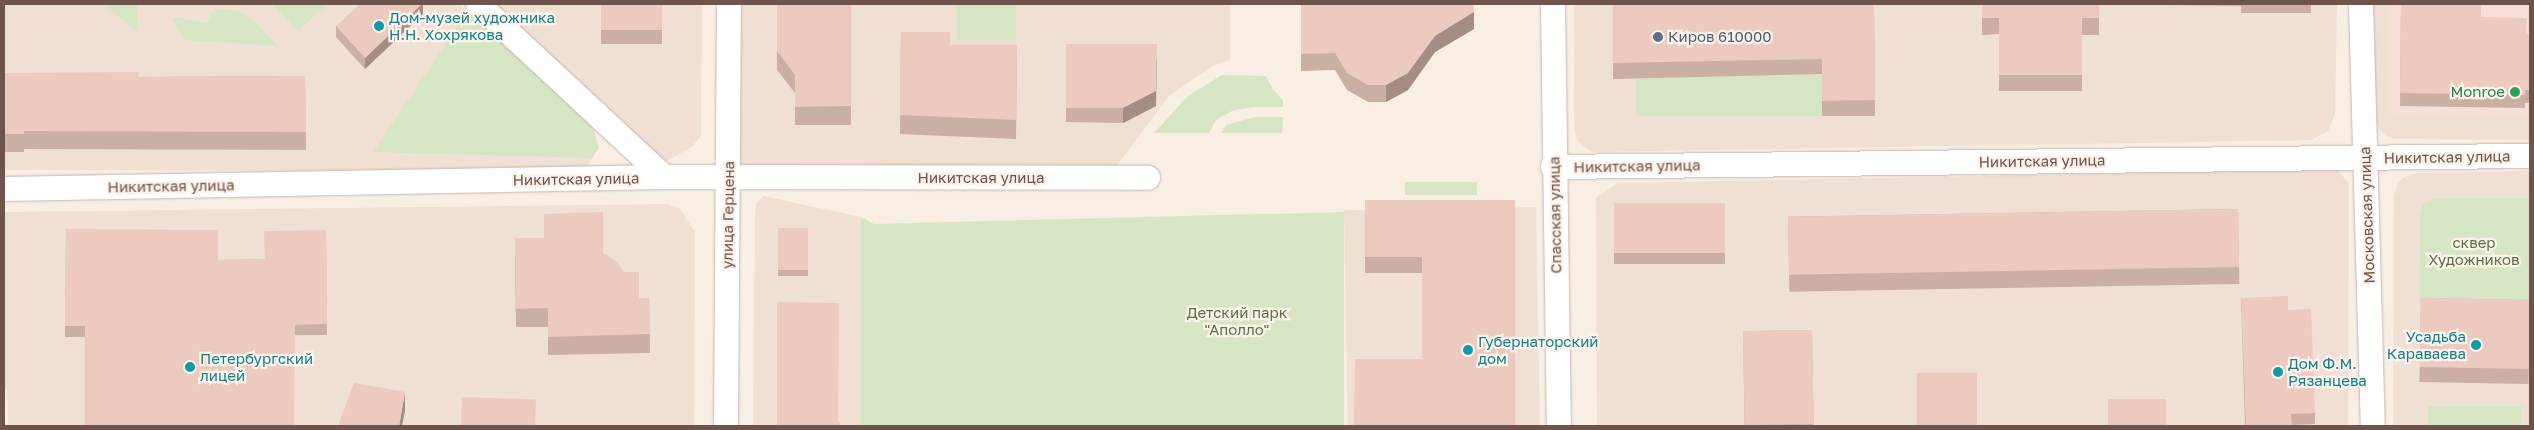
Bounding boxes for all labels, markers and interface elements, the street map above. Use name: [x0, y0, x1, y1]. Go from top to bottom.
place label: Дом-музей художника Н.Н. Хохрякова: [389, 8, 555, 43]
marker: Дом-музей художника Н.Н. Хохрякова: [373, 20, 385, 32]
place label: Киров 610000: [1668, 28, 1772, 46]
marker: Киров 610000: [1652, 31, 1664, 43]
place label: Monroe: [2450, 83, 2505, 101]
marker: Monroe: [2509, 86, 2521, 98]
street label: Московская улица: [2356, 146, 2378, 284]
street label: Никитская улица: [2383, 147, 2511, 167]
street label: Никитская улица: [1978, 151, 2106, 171]
street label: Спасская улица: [1545, 156, 1565, 274]
street label: Никитская улица: [1573, 156, 1701, 176]
street label: улица Герцена: [718, 161, 738, 269]
street label: Никитская улица: [512, 169, 640, 189]
street label: Никитская улица: [918, 169, 1044, 187]
street label: Никитская улица: [107, 176, 235, 196]
park label: сквер Художников: [2428, 233, 2520, 268]
park label: Детский парк "Аполло": [1187, 303, 1287, 338]
place label: Усадьба Караваева: [2387, 327, 2466, 362]
place label: Губернаторский дом: [1478, 332, 1598, 367]
marker: Усадьба Караваева: [2470, 339, 2482, 351]
marker: Губернаторский дом: [1462, 344, 1474, 356]
place label: Петербургский лицей: [200, 349, 313, 384]
place label: Дом Ф.М. Рязанцева: [2288, 354, 2367, 389]
marker: Петербургский лицей: [184, 361, 196, 373]
marker: Дом Ф.М. Рязанцева: [2272, 366, 2284, 378]

